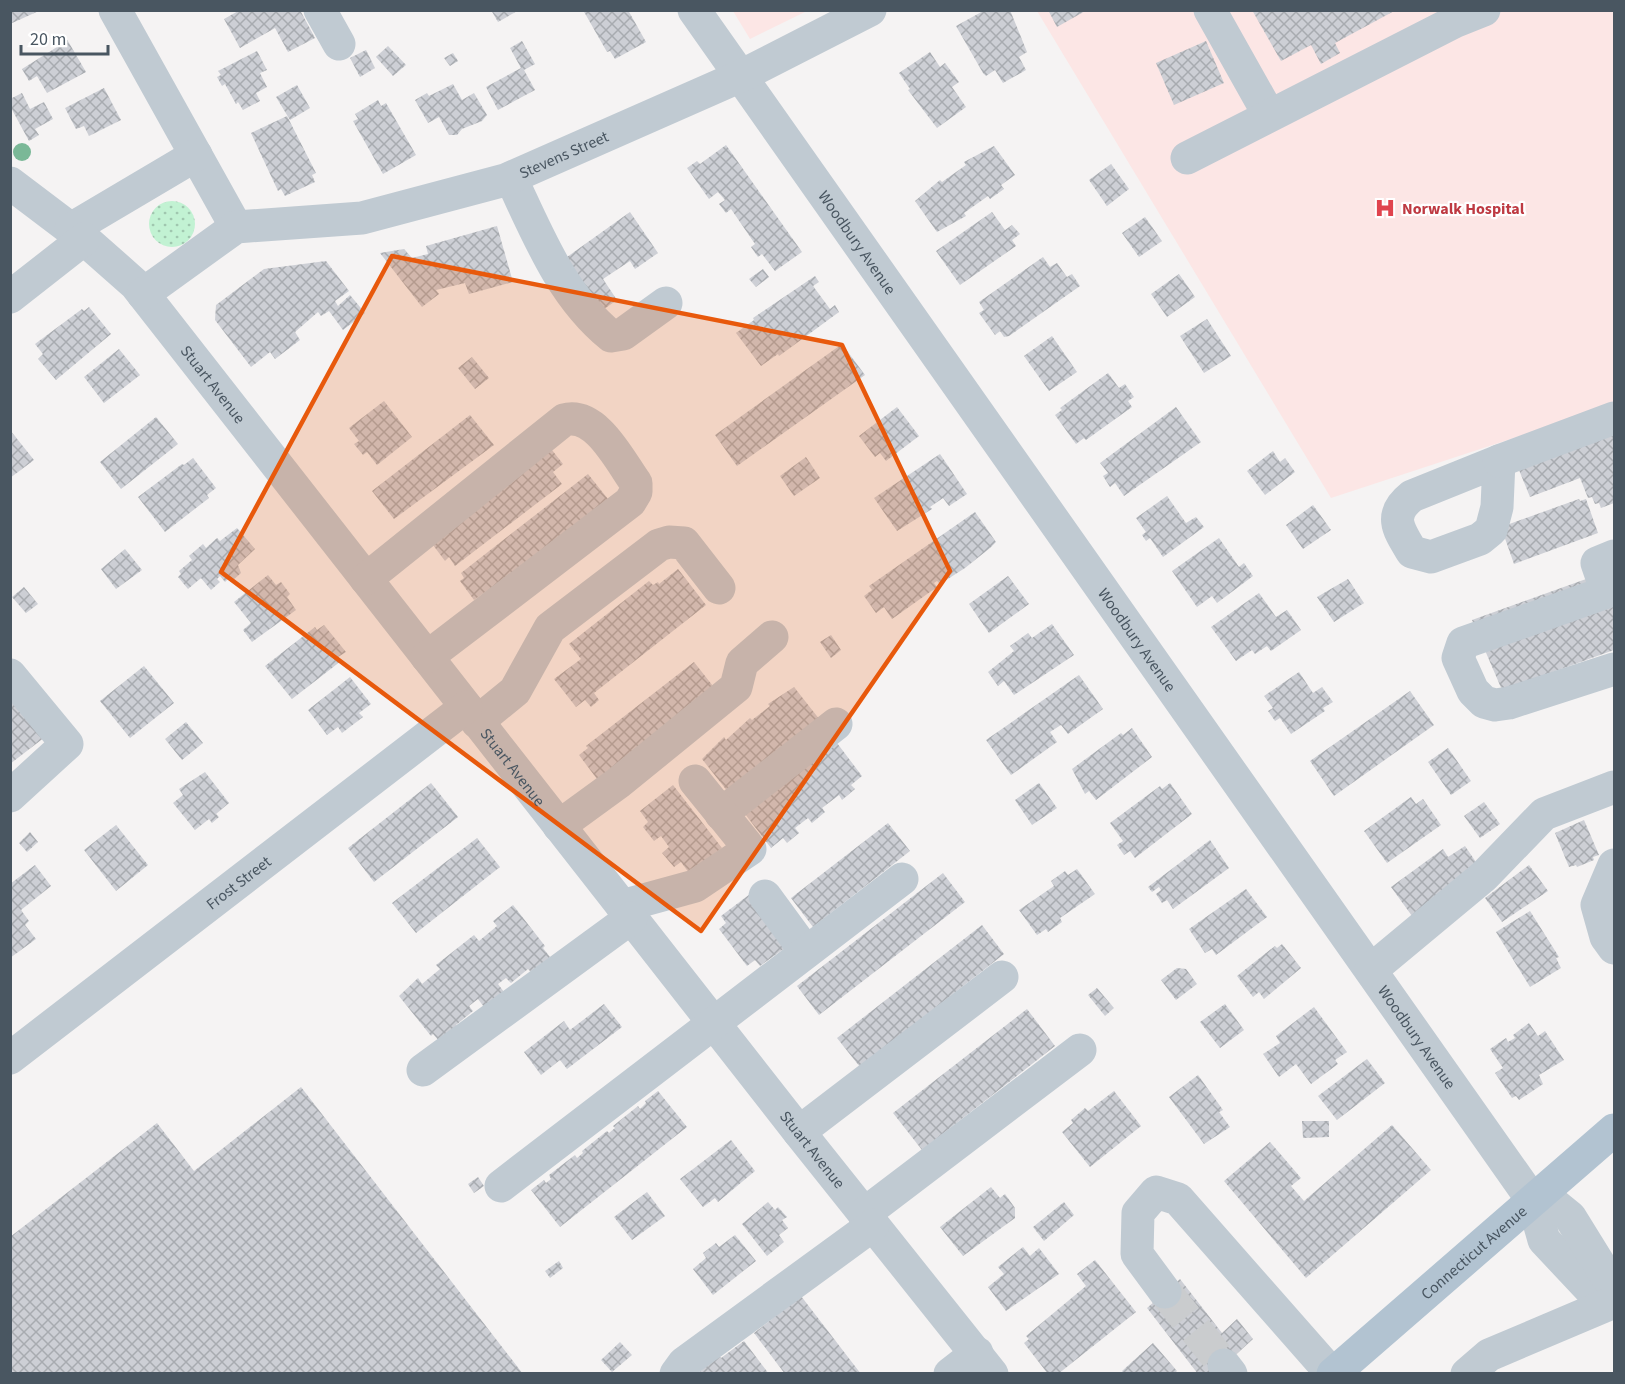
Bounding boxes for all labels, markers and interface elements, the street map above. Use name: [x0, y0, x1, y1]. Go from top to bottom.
scale bar: [21, 18, 108, 56]
text: 20 m: [30, 27, 66, 52]
street label: Stevens Street: [516, 125, 613, 184]
street label: Woodbury Avenue: [812, 186, 901, 299]
hospital icon: Norwalk Hospital: [1373, 196, 1397, 220]
place label: Norwalk Hospital: [1402, 198, 1525, 220]
street label: Stuart Avenue: [175, 341, 250, 428]
street label: Woodbury Avenue: [1092, 584, 1181, 696]
street label: Stuart Avenue: [475, 724, 550, 811]
street label: Frost Street: [202, 851, 276, 915]
street label: Woodbury Avenue: [1372, 981, 1461, 1094]
street label: Stuart Avenue: [774, 1106, 850, 1194]
street label: Connecticut Avenue: [1416, 1201, 1532, 1305]

